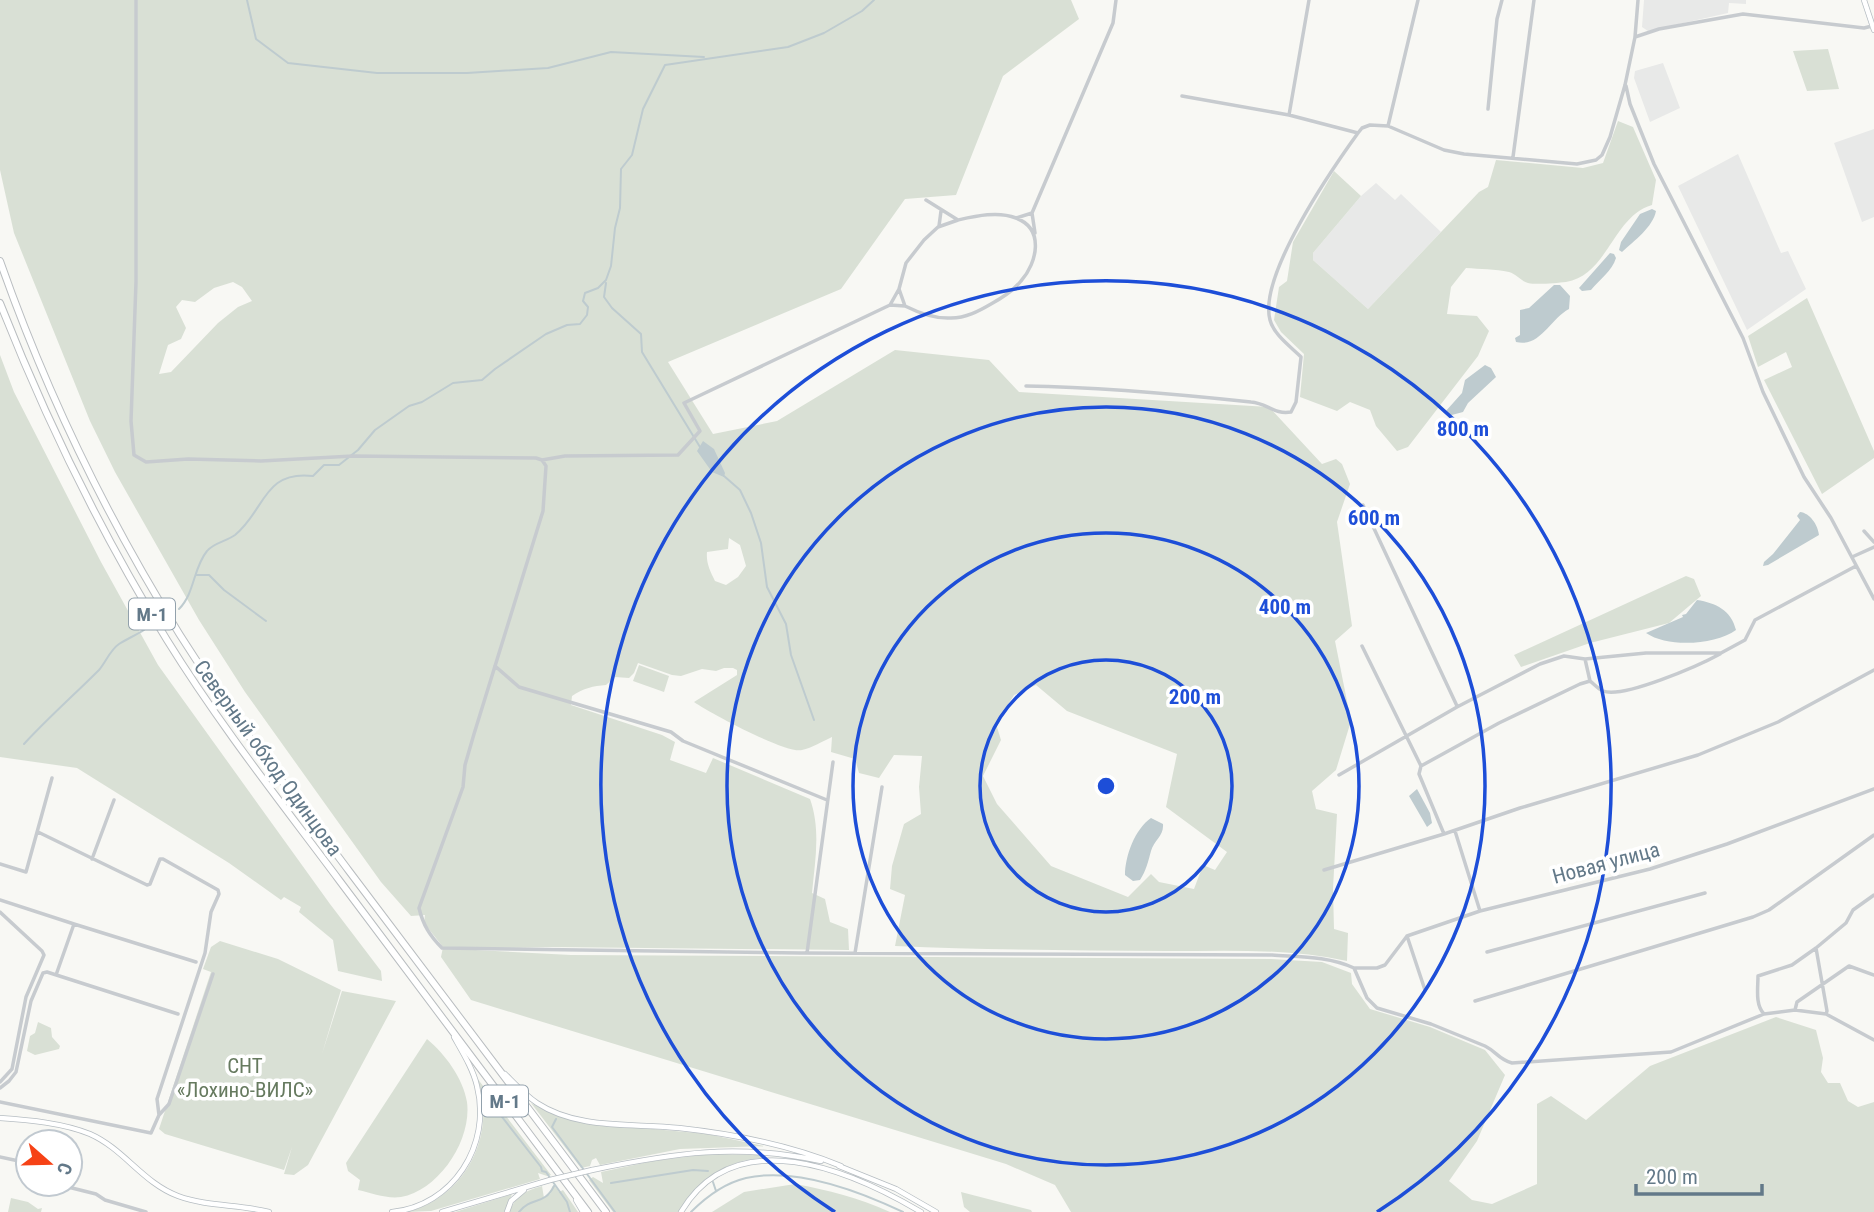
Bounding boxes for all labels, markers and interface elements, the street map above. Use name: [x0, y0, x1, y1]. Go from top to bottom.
text: 800 m: [1437, 417, 1489, 441]
text: 600 m: [1348, 506, 1400, 530]
text: 400 m: [1259, 595, 1311, 619]
road number: М-1: [129, 598, 175, 629]
street label: Северный обход Одинцова: [189, 656, 347, 860]
text: 200 m: [1169, 685, 1221, 709]
centre of rings: [1094, 774, 1118, 798]
street label: Новая улица: [1550, 837, 1662, 889]
park label: СНТ «Лохино-ВИЛС»: [177, 1054, 314, 1102]
road number: М-1: [482, 1086, 528, 1116]
north arrow: [14, 1128, 84, 1198]
scale bar: [1636, 1152, 1762, 1196]
text: С: [52, 1160, 77, 1178]
text: 200 m: [1646, 1165, 1698, 1189]

